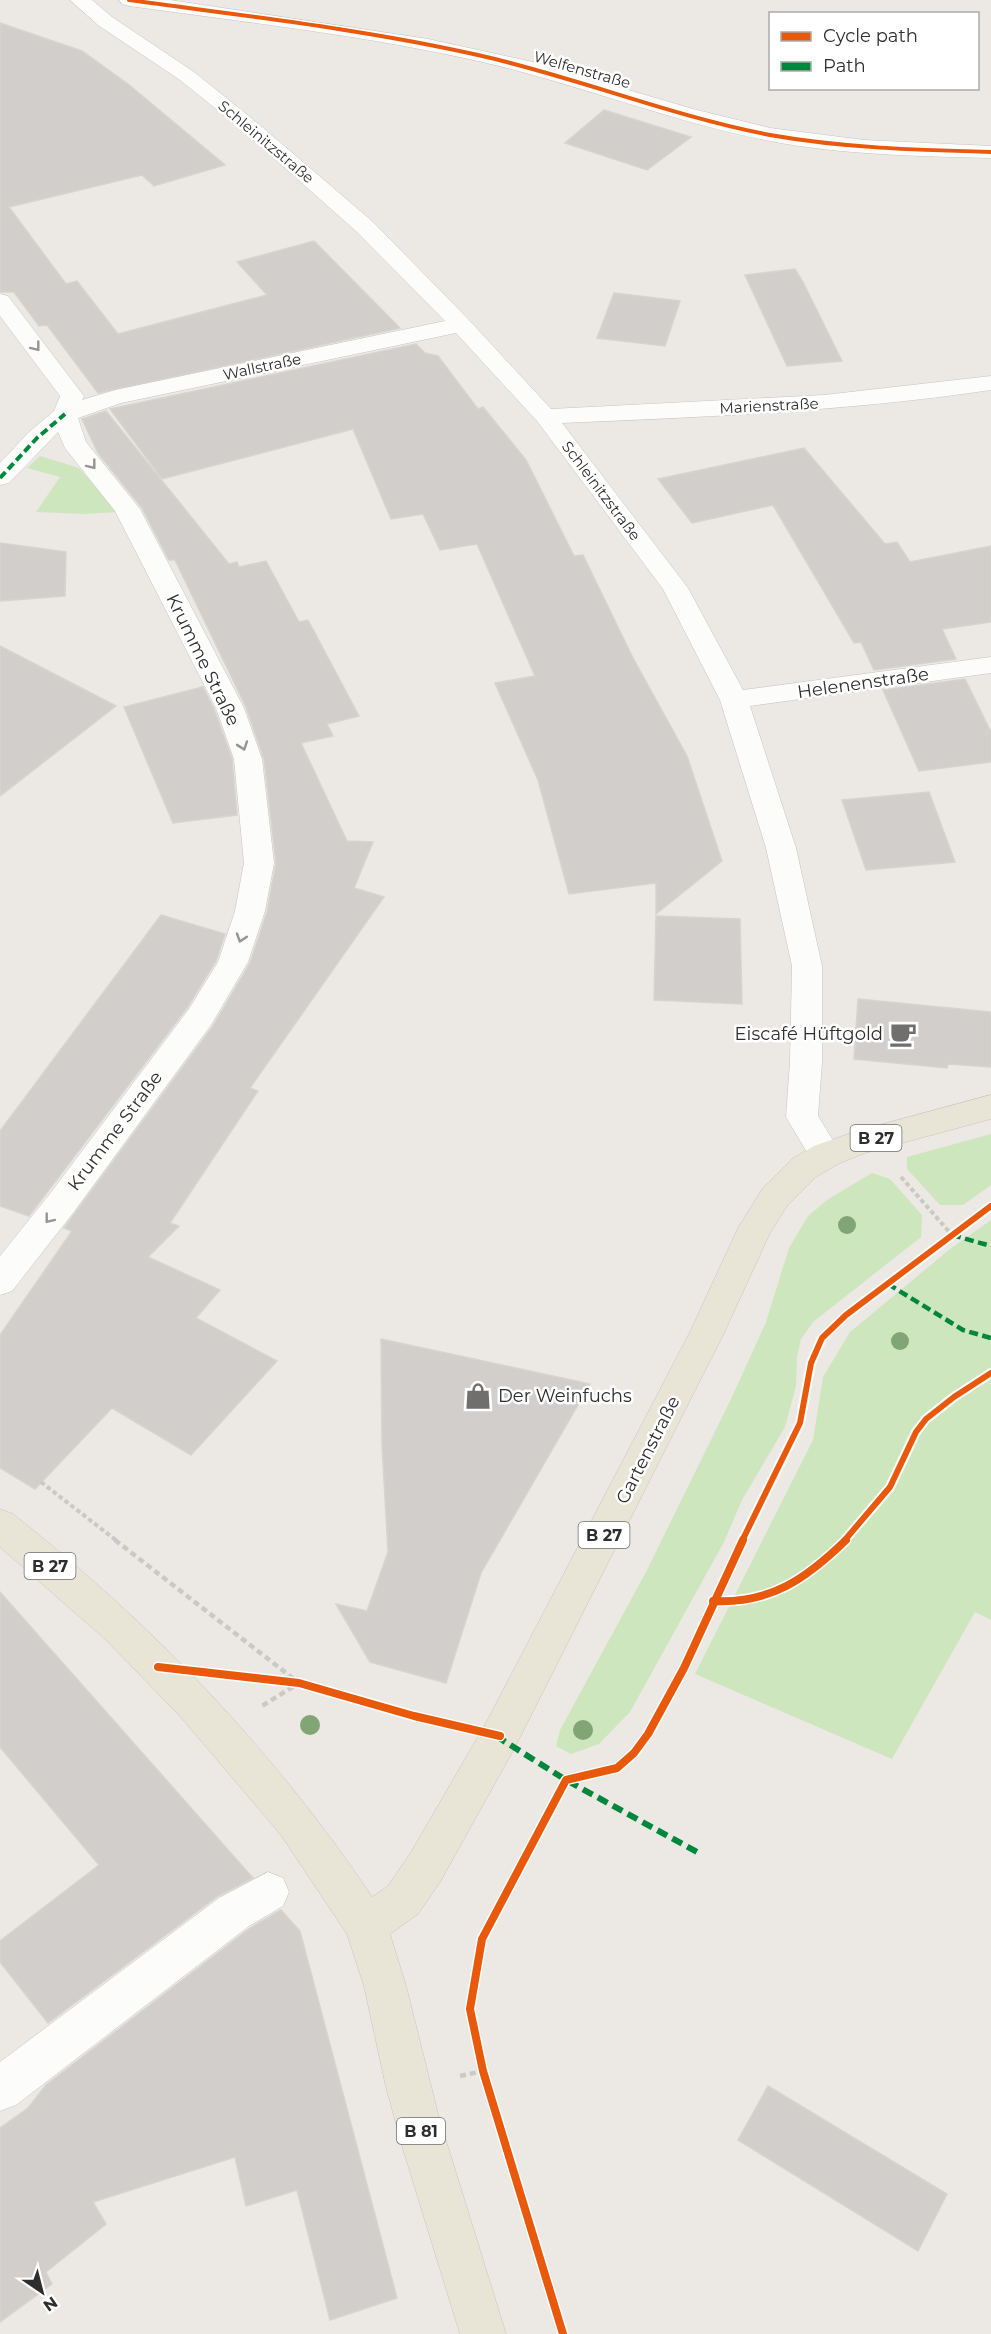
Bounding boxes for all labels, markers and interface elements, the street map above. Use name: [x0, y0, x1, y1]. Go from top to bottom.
legend: [769, 12, 979, 90]
text: Cycle path: [823, 25, 918, 47]
street label: Welfenstraße: [532, 47, 633, 92]
text: Path: [823, 55, 866, 77]
street label: Schleinitzstraße: [214, 96, 318, 187]
one-way arrow: [28, 340, 39, 351]
street label: Wallstraße: [221, 349, 303, 384]
street label: Marienstraße: [719, 393, 819, 418]
street label: Schleinitzstraße: [558, 437, 645, 544]
one-way arrow: [84, 458, 95, 469]
street label: Krumme Straße: [162, 590, 245, 730]
street label: Helenenstraße: [796, 663, 930, 703]
one-way arrow: [236, 740, 249, 751]
one-way arrow: [236, 932, 248, 943]
cafe icon: Eiscafé Hüftgold: [888, 1019, 918, 1049]
place label: Eiscafé Hüftgold: [735, 1023, 883, 1045]
street label: Krumme Straße: [63, 1067, 167, 1195]
road number: B 27: [850, 1125, 902, 1151]
one-way arrow: [46, 1212, 57, 1223]
shop icon: Der Weinfuchs: [463, 1381, 493, 1411]
place label: Der Weinfuchs: [498, 1385, 632, 1407]
street label: Gartenstraße: [611, 1392, 685, 1508]
road number: B 27: [578, 1522, 630, 1548]
road number: B 27: [25, 1553, 76, 1579]
road number: B 81: [397, 2118, 445, 2144]
north arrow: [12, 2262, 72, 2322]
text: N: [40, 2292, 61, 2315]

